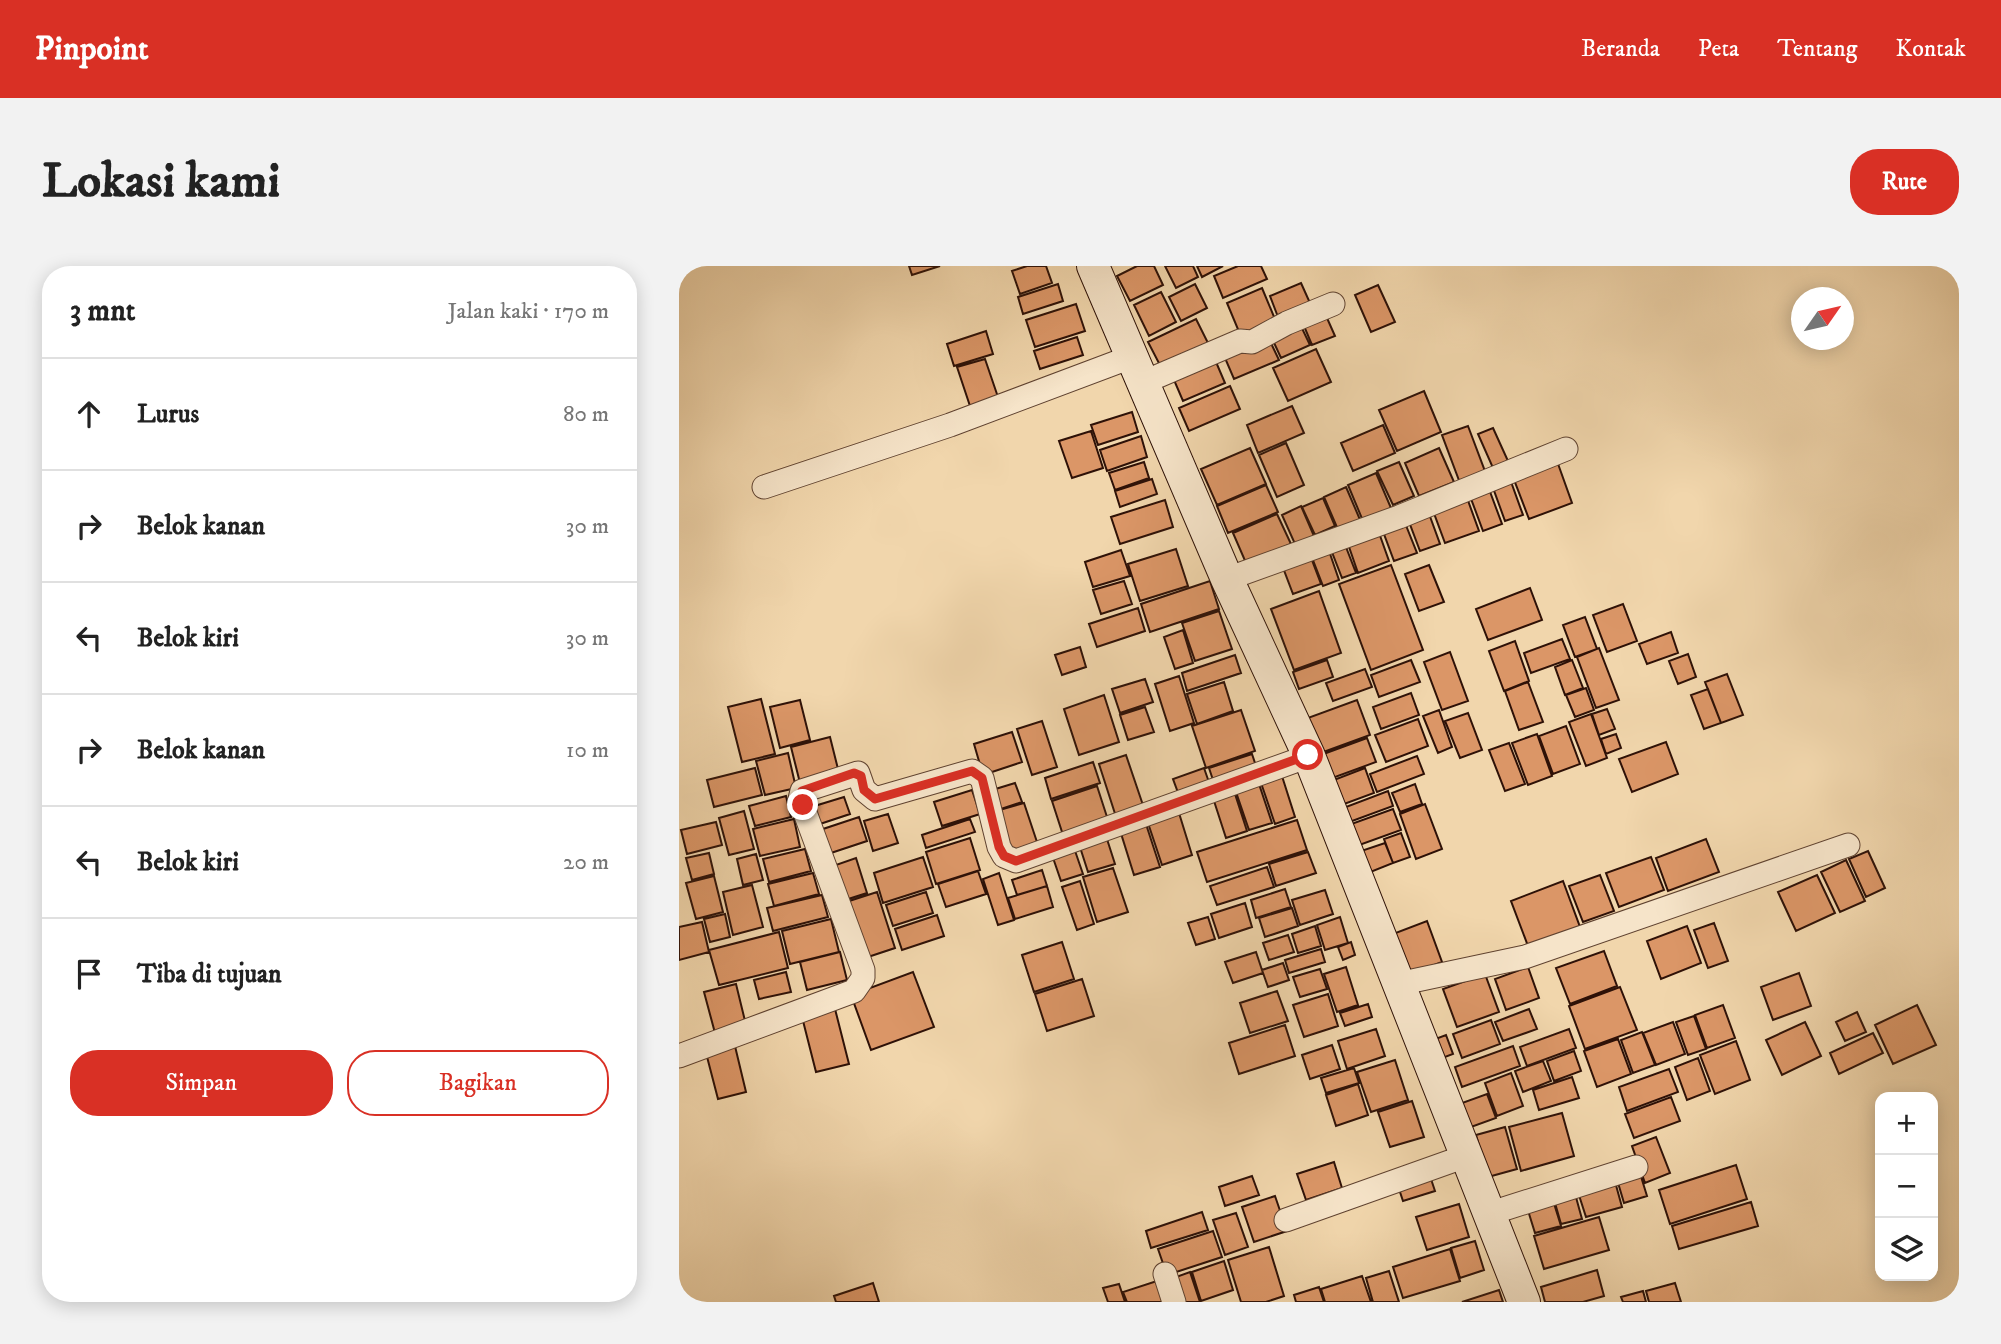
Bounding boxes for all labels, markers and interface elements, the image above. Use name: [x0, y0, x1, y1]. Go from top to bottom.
text: Pinpoint: [35, 29, 149, 70]
text: Beranda: [1581, 34, 1660, 64]
text: Peta: [1698, 34, 1739, 64]
text: Tentang: [1777, 34, 1858, 64]
text: Kontak: [1896, 34, 1966, 64]
button: Rute: [1850, 149, 1959, 215]
text: Lokasi kami: [42, 151, 280, 213]
north arrow: [1791, 287, 1854, 350]
text: 3 mnt: [70, 293, 135, 330]
text: Jalan kaki · 170 m: [448, 297, 609, 326]
icon: ahead: [70, 395, 108, 433]
text: Lurus: [137, 398, 199, 431]
text: 80 m: [563, 400, 609, 429]
icon: right: [70, 507, 108, 545]
text: Belok kanan: [137, 510, 265, 543]
text: 30 m: [566, 512, 609, 541]
icon: left: [70, 619, 108, 657]
text: Belok kiri: [137, 622, 239, 655]
text: 30 m: [566, 624, 609, 653]
icon: right: [70, 731, 108, 769]
text: Belok kanan: [137, 734, 265, 767]
text: 10 m: [566, 736, 609, 765]
route start: [1292, 739, 1323, 770]
route end: [787, 789, 818, 820]
icon: left: [70, 843, 108, 881]
text: Belok kiri: [137, 846, 239, 879]
text: 20 m: [563, 848, 609, 877]
icon: arrive: [70, 955, 108, 993]
text: Tiba di tujuan: [137, 958, 282, 991]
button: Simpan: [70, 1050, 333, 1116]
button: Bagikan: [347, 1050, 609, 1116]
map controls: [1875, 1092, 1938, 1281]
button: +: [1875, 1092, 1938, 1155]
button: −: [1875, 1155, 1938, 1218]
button: layers: [1875, 1218, 1938, 1281]

